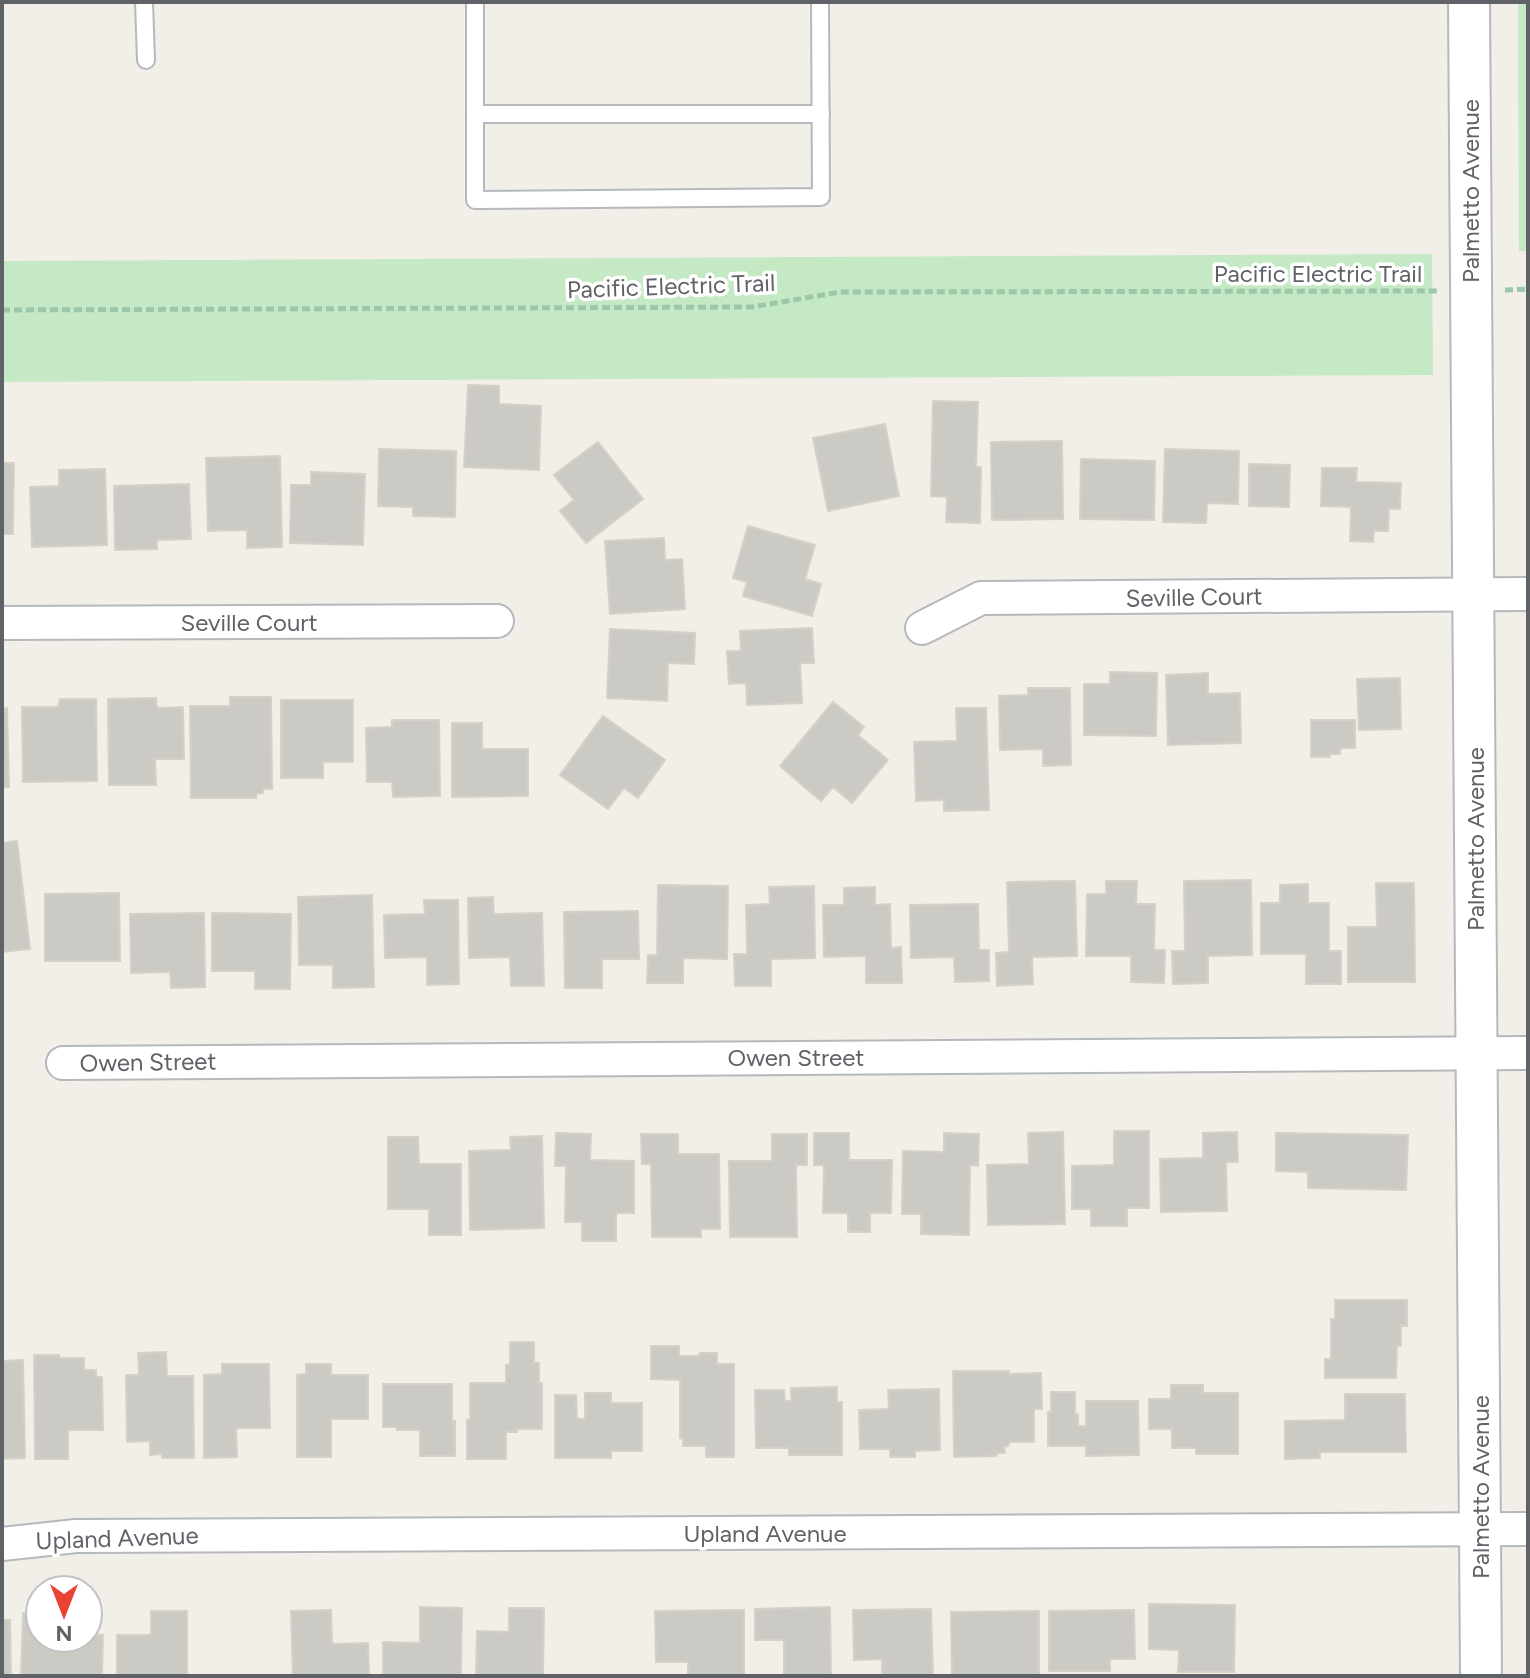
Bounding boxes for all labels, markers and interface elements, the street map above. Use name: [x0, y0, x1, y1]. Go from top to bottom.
street label: Palmetto Avenue: [1456, 99, 1485, 283]
street label: Pacific Electric Trail: [1214, 259, 1422, 288]
street label: Pacific Electric Trail: [566, 268, 776, 304]
street label: Seville Court: [1125, 581, 1263, 613]
street label: Seville Court: [181, 608, 317, 637]
street label: Palmetto Avenue: [1461, 747, 1490, 931]
street label: Owen Street: [728, 1043, 864, 1072]
street label: Owen Street: [79, 1046, 217, 1078]
street label: Palmetto Avenue: [1466, 1395, 1495, 1579]
street label: Upland Avenue: [683, 1519, 847, 1548]
street label: Upland Avenue: [35, 1521, 199, 1555]
north arrow: [24, 1574, 104, 1654]
text: N: [55, 1620, 73, 1647]

